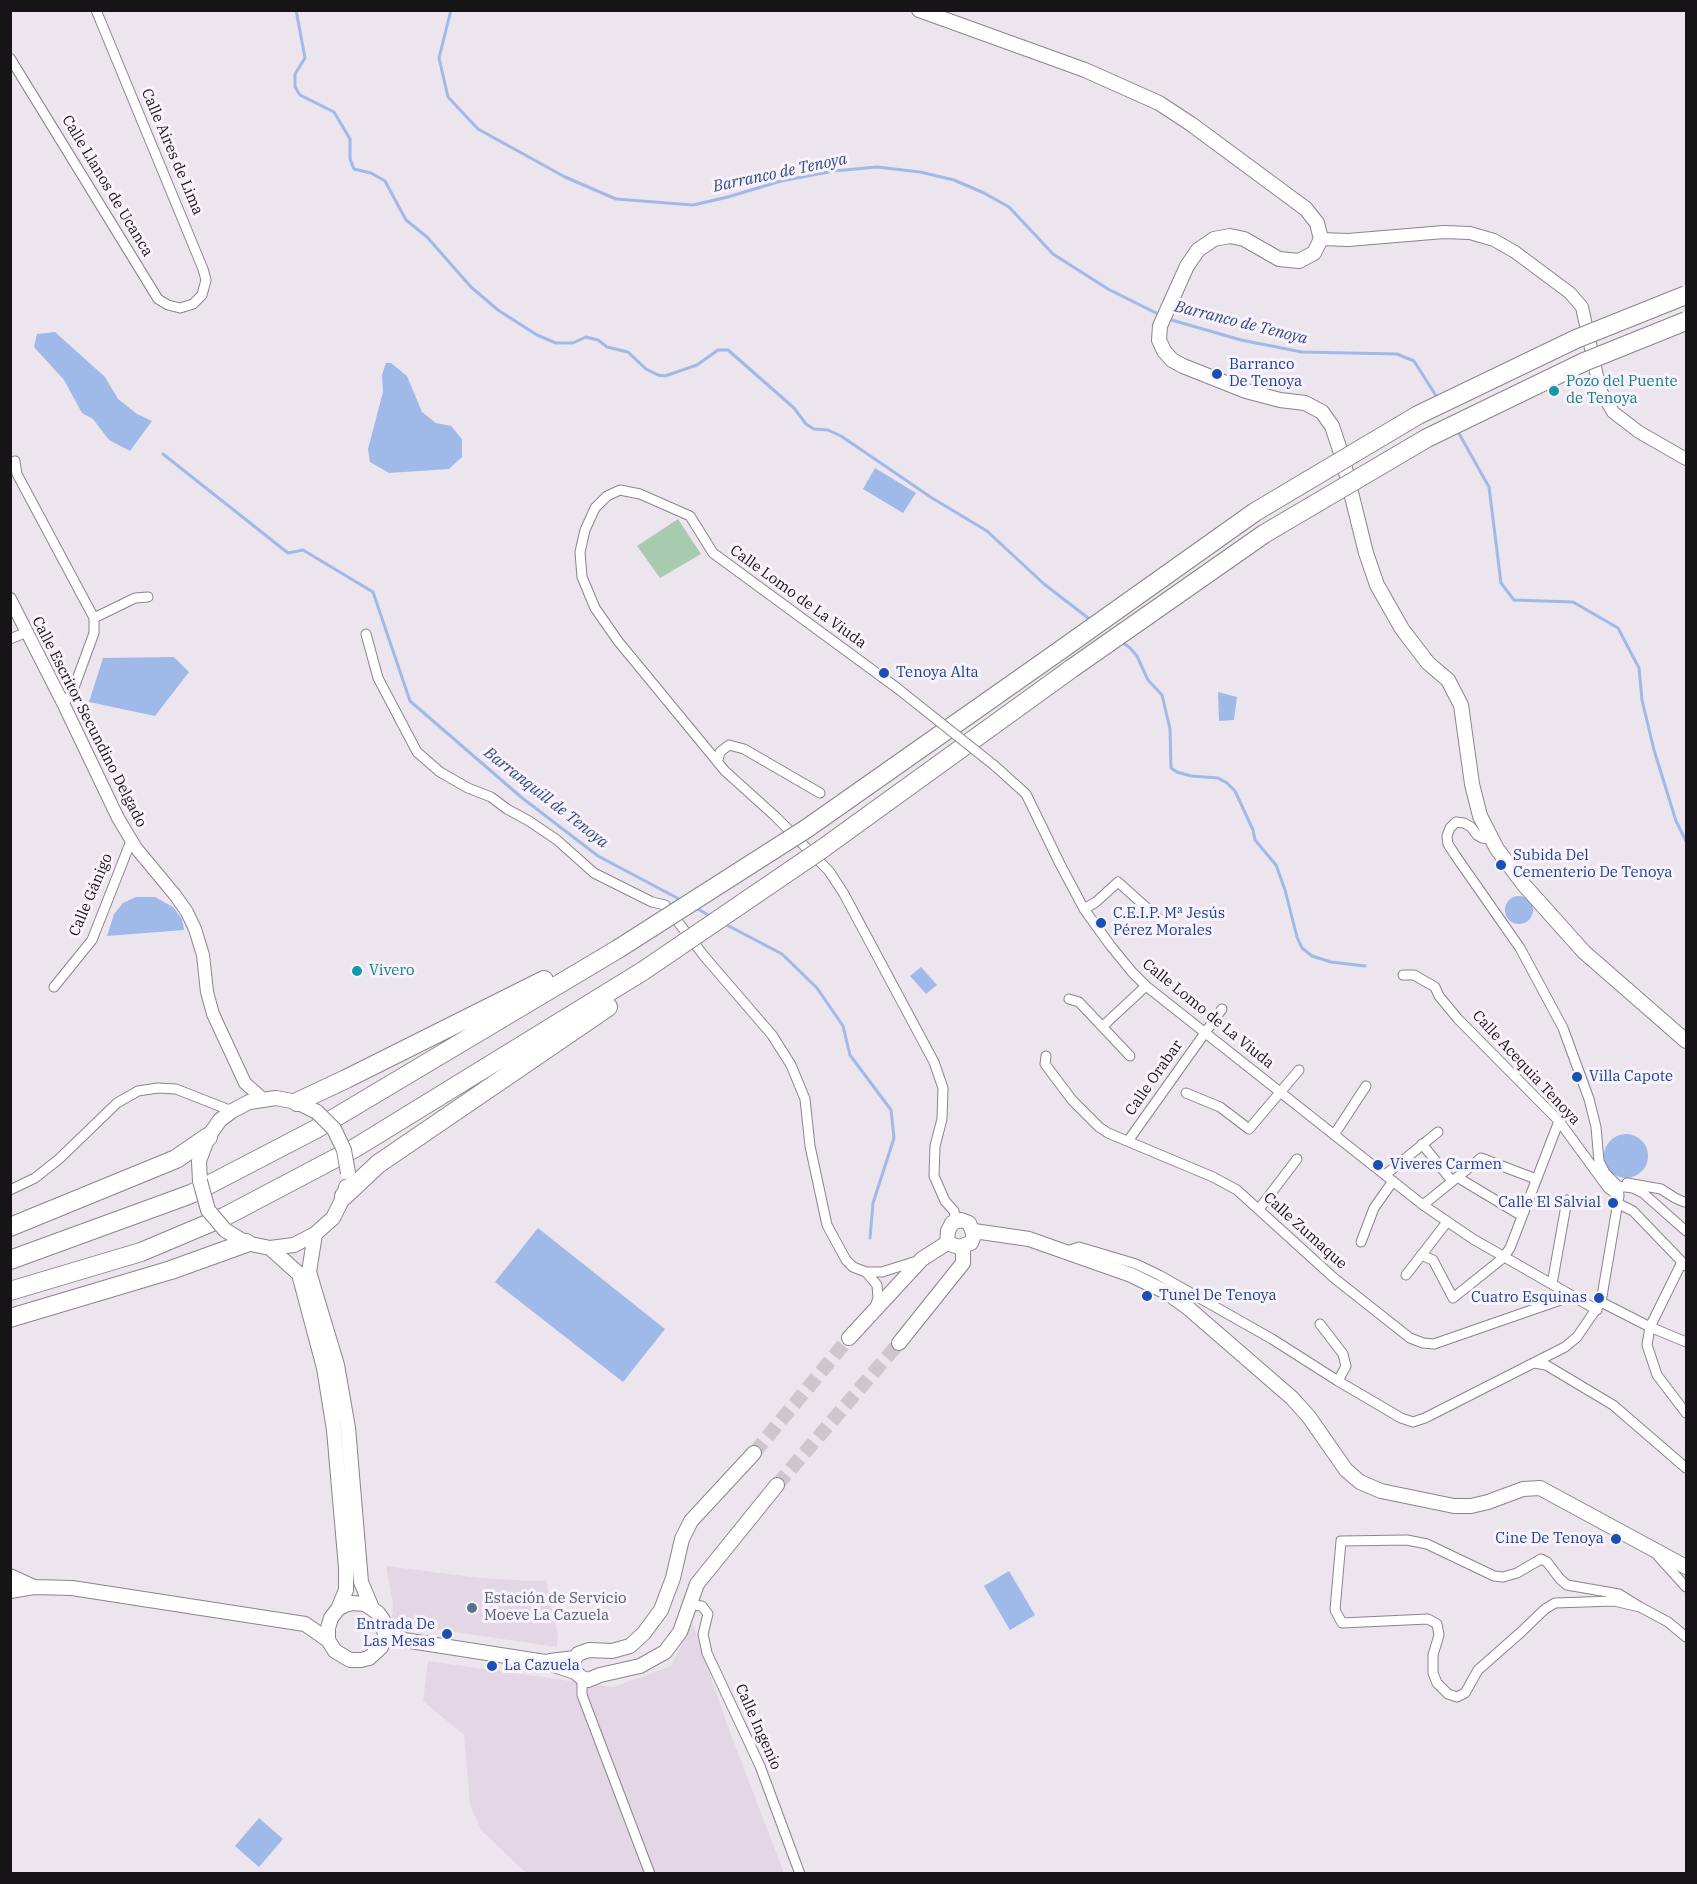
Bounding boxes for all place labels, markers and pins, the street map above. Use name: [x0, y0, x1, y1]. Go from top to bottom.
place label: Barranco De Tenoya: [1229, 356, 1302, 391]
marker: Barranco De Tenoya: [1210, 367, 1224, 381]
place label: Pozo del Puente de Tenoya: [1566, 373, 1678, 408]
marker: Pozo del Puente de Tenoya: [1547, 384, 1561, 398]
place label: Tenoya Alta: [896, 664, 979, 682]
marker: Tenoya Alta: [877, 666, 891, 680]
place label: Subida Del Cementerio De Tenoya: [1513, 847, 1672, 882]
marker: Subida Del Cementerio De Tenoya: [1494, 858, 1508, 872]
place label: C.E.I.P. Mª Jesús Pérez Morales: [1113, 905, 1225, 940]
marker: C.E.I.P. Mª Jesús Pérez Morales: [1094, 916, 1108, 930]
place label: Vivero: [369, 962, 414, 980]
marker: Vivero: [350, 964, 364, 978]
place label: Villa Capote: [1589, 1068, 1673, 1086]
marker: Villa Capote: [1570, 1070, 1584, 1084]
place label: Viveres Carmen: [1390, 1156, 1502, 1174]
marker: Viveres Carmen: [1371, 1158, 1385, 1172]
place label: Calle El Salvial: [1498, 1194, 1601, 1212]
marker: Calle El Salvial: [1606, 1196, 1620, 1210]
place label: Tunel De Tenoya: [1159, 1287, 1277, 1305]
marker: Tunel De Tenoya: [1140, 1289, 1154, 1303]
place label: Cuatro Esquinas: [1471, 1289, 1587, 1307]
marker: Cuatro Esquinas: [1592, 1291, 1606, 1305]
place label: Cine De Tenoya: [1495, 1530, 1604, 1548]
marker: Cine De Tenoya: [1609, 1532, 1623, 1546]
place label: Estación de Servicio Moeve La Cazuela: [484, 1590, 627, 1625]
marker: Estación de Servicio Moeve La Cazuela: [465, 1601, 479, 1615]
place label: Entrada De Las Mesas: [356, 1616, 435, 1651]
marker: Entrada De Las Mesas: [440, 1627, 454, 1641]
place label: La Cazuela: [504, 1657, 580, 1675]
marker: La Cazuela: [485, 1659, 499, 1673]

